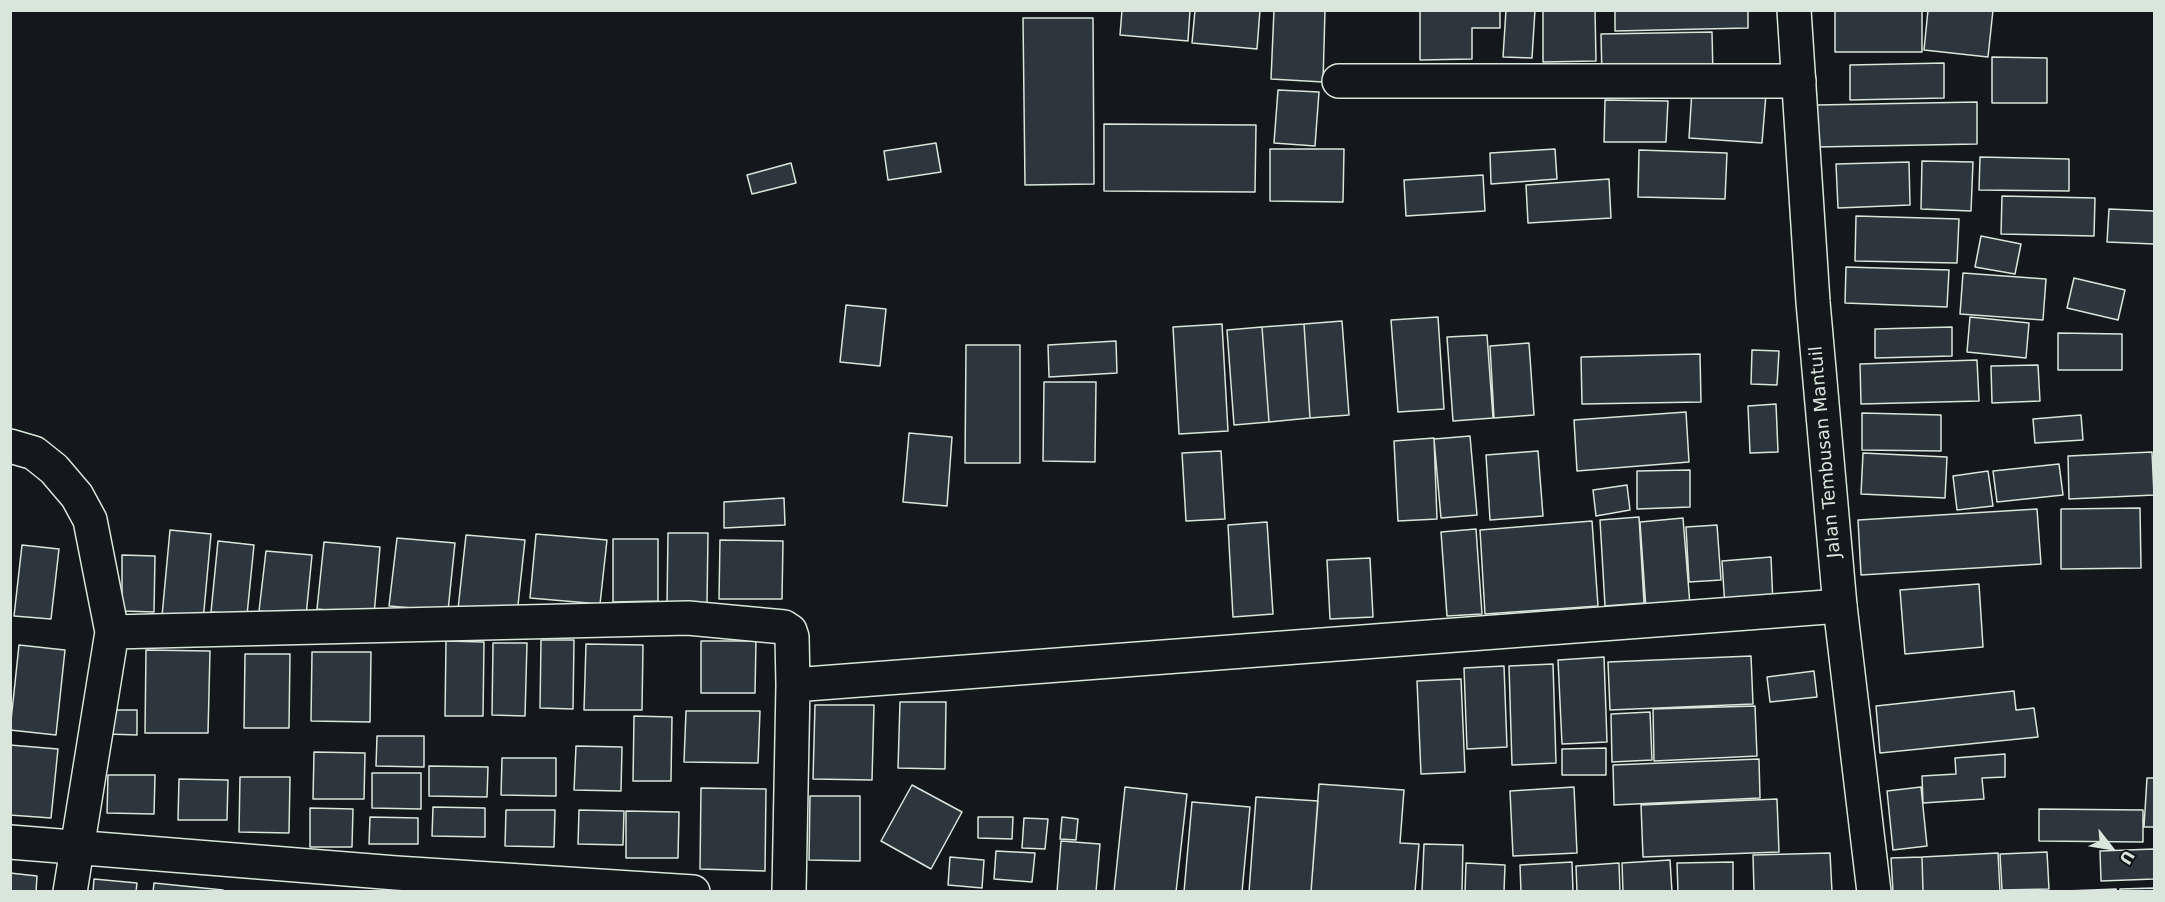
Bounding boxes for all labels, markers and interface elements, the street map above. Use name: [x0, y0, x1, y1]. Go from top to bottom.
street label: Jalan Tembusan Mantuil: [1806, 345, 1846, 559]
north arrow: [2081, 818, 2141, 878]
text: U: [2115, 847, 2138, 868]

